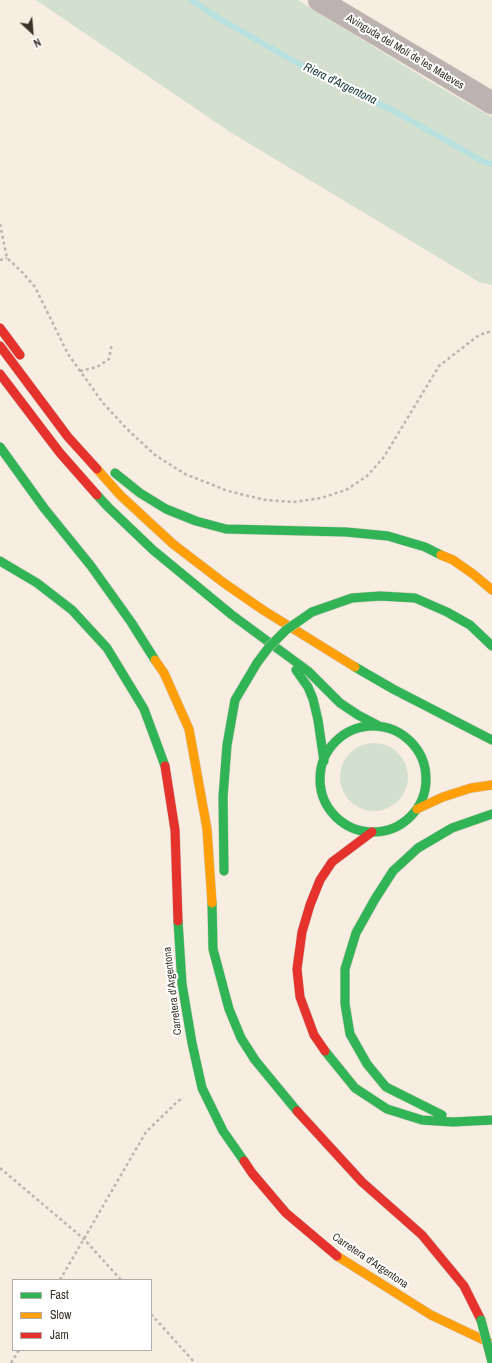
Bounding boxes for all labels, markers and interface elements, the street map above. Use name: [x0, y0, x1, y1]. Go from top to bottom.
north arrow: [12, 12, 52, 52]
street label: Avinguda del Molí de les Mateves: [344, 12, 466, 92]
text: N: [31, 35, 43, 51]
water label: Riera d'Argentona: [301, 60, 379, 108]
street label: Carretera d'Argentona: [161, 946, 185, 1036]
street label: Carretera d'Argentona: [329, 1231, 411, 1291]
legend: [12, 1279, 152, 1351]
text: Fast: [50, 1287, 69, 1303]
text: Slow: [50, 1307, 71, 1323]
text: Jam: [50, 1327, 69, 1343]

